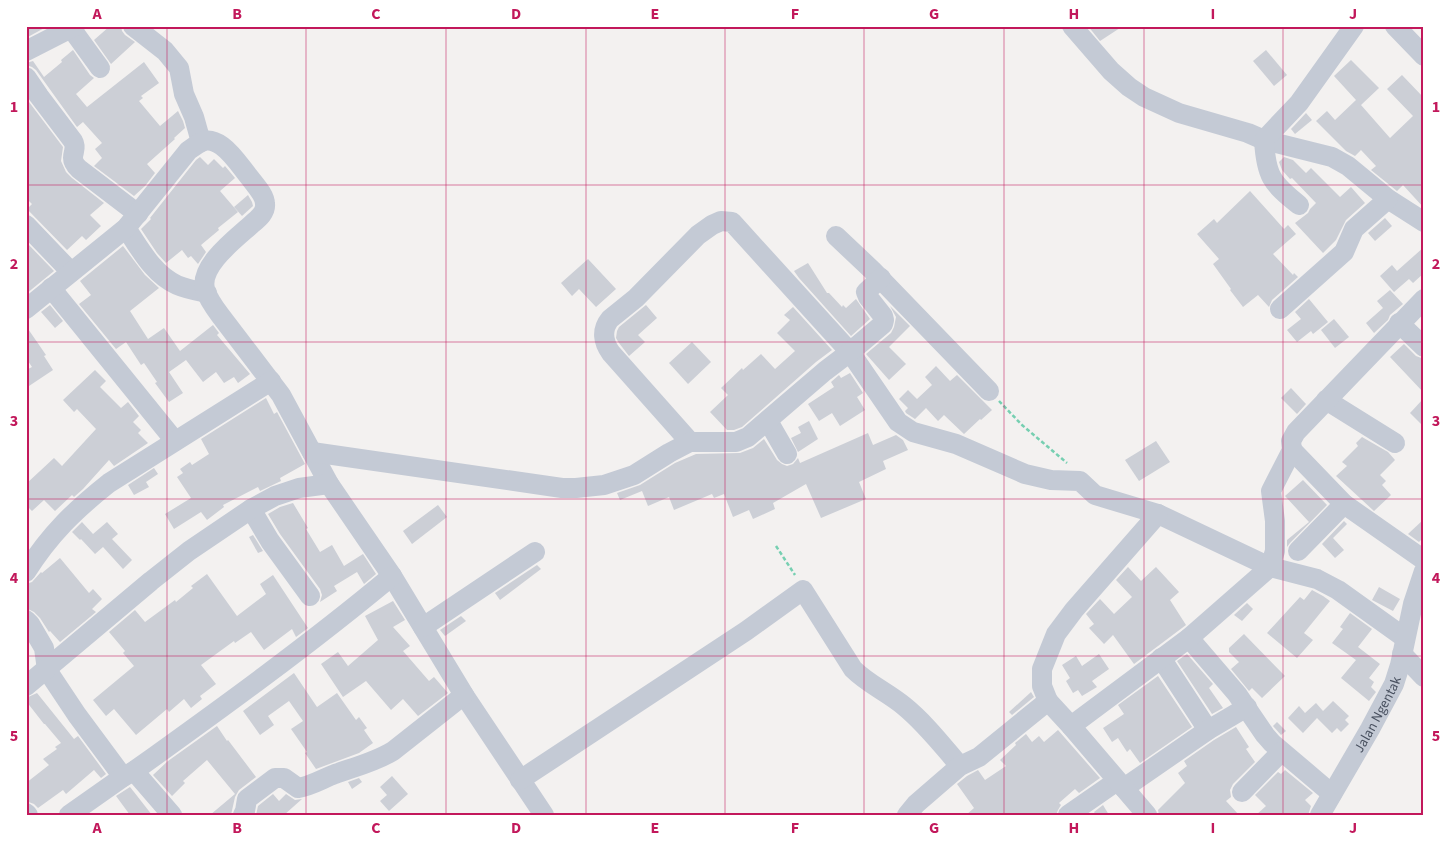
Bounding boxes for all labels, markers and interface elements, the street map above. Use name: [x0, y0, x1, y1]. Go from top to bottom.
text: A: [91, 3, 102, 25]
text: B: [232, 3, 242, 25]
text: C: [371, 3, 381, 25]
text: D: [511, 3, 521, 25]
text: E: [651, 3, 659, 25]
text: F: [791, 3, 799, 25]
text: G: [929, 3, 939, 25]
text: H: [1069, 3, 1079, 25]
text: I: [1211, 3, 1215, 25]
text: J: [1349, 3, 1357, 25]
text: 1: [10, 96, 18, 118]
text: 1: [1432, 96, 1440, 118]
text: 2: [10, 253, 18, 275]
text: 2: [1432, 253, 1440, 275]
text: 3: [10, 410, 18, 432]
text: 3: [1432, 410, 1440, 432]
text: 4: [10, 567, 19, 589]
text: 4: [1432, 567, 1441, 589]
street label: Jalan Ngentak: [1349, 674, 1407, 757]
text: 5: [10, 725, 18, 747]
text: 5: [1432, 725, 1440, 747]
text: A: [91, 817, 102, 839]
text: B: [232, 817, 242, 839]
text: C: [371, 817, 381, 839]
text: D: [511, 817, 521, 839]
text: E: [651, 817, 659, 839]
text: F: [791, 817, 799, 839]
text: G: [929, 817, 939, 839]
text: H: [1069, 817, 1079, 839]
text: I: [1211, 817, 1215, 839]
text: J: [1349, 817, 1357, 839]

